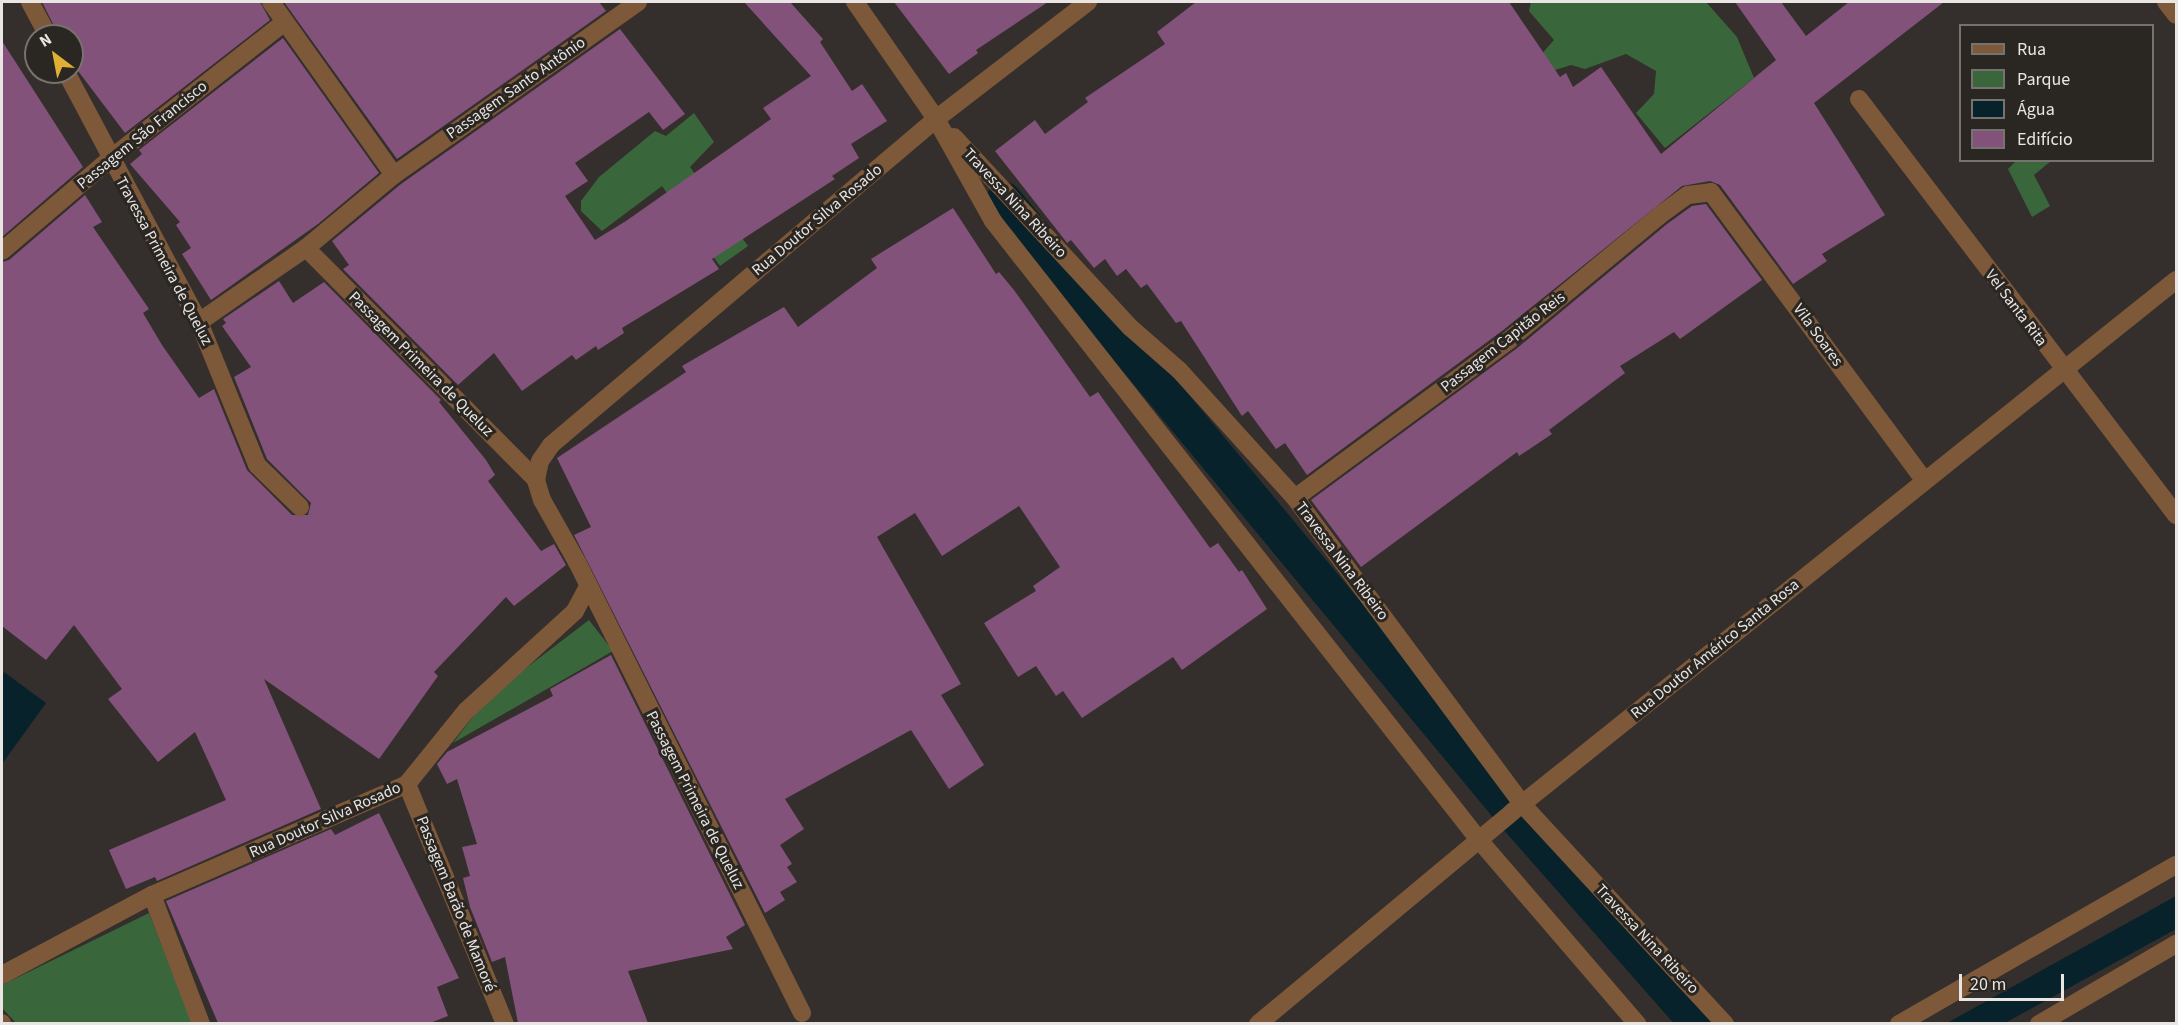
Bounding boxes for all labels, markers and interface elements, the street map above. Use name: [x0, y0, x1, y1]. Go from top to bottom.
north arrow: [24, 24, 84, 84]
legend: [1959, 24, 2154, 162]
text: N: [35, 28, 56, 53]
street label: Passagem Santo Antônio: [443, 33, 589, 143]
text: Rua: [2017, 37, 2046, 62]
text: Parque: [2017, 67, 2070, 92]
street label: Passagem São Francisco: [73, 77, 211, 193]
text: Água: [2017, 97, 2055, 122]
text: Edifício: [2017, 127, 2073, 152]
street label: Travessa Nina Ribeiro: [959, 144, 1071, 262]
street label: Rua Doutor Silva Rosado: [748, 160, 886, 280]
street label: Travessa Primeira de Queluz: [111, 173, 217, 349]
street label: Vel Santa Rita: [1981, 266, 2051, 350]
street label: Passagem Capitão Reis: [1437, 287, 1569, 397]
street label: Passagem Primeira de Queluz: [345, 288, 497, 440]
street label: Vila Soares: [1789, 300, 1847, 370]
street label: Travessa Nina Ribeiro: [1291, 498, 1393, 624]
street label: Rua Doutor Américo Santa Rosa: [1627, 575, 1803, 723]
street label: Passagem Primeira de Queluz: [642, 708, 748, 892]
street label: Rua Doutor Silva Rosado: [246, 778, 404, 862]
street label: Passagem Barão de Mamoré: [412, 813, 500, 995]
street label: Travessa Nina Ribeiro: [1591, 880, 1703, 998]
scale bar: [1962, 962, 2067, 1000]
text: 20 m: [1970, 972, 2006, 997]

